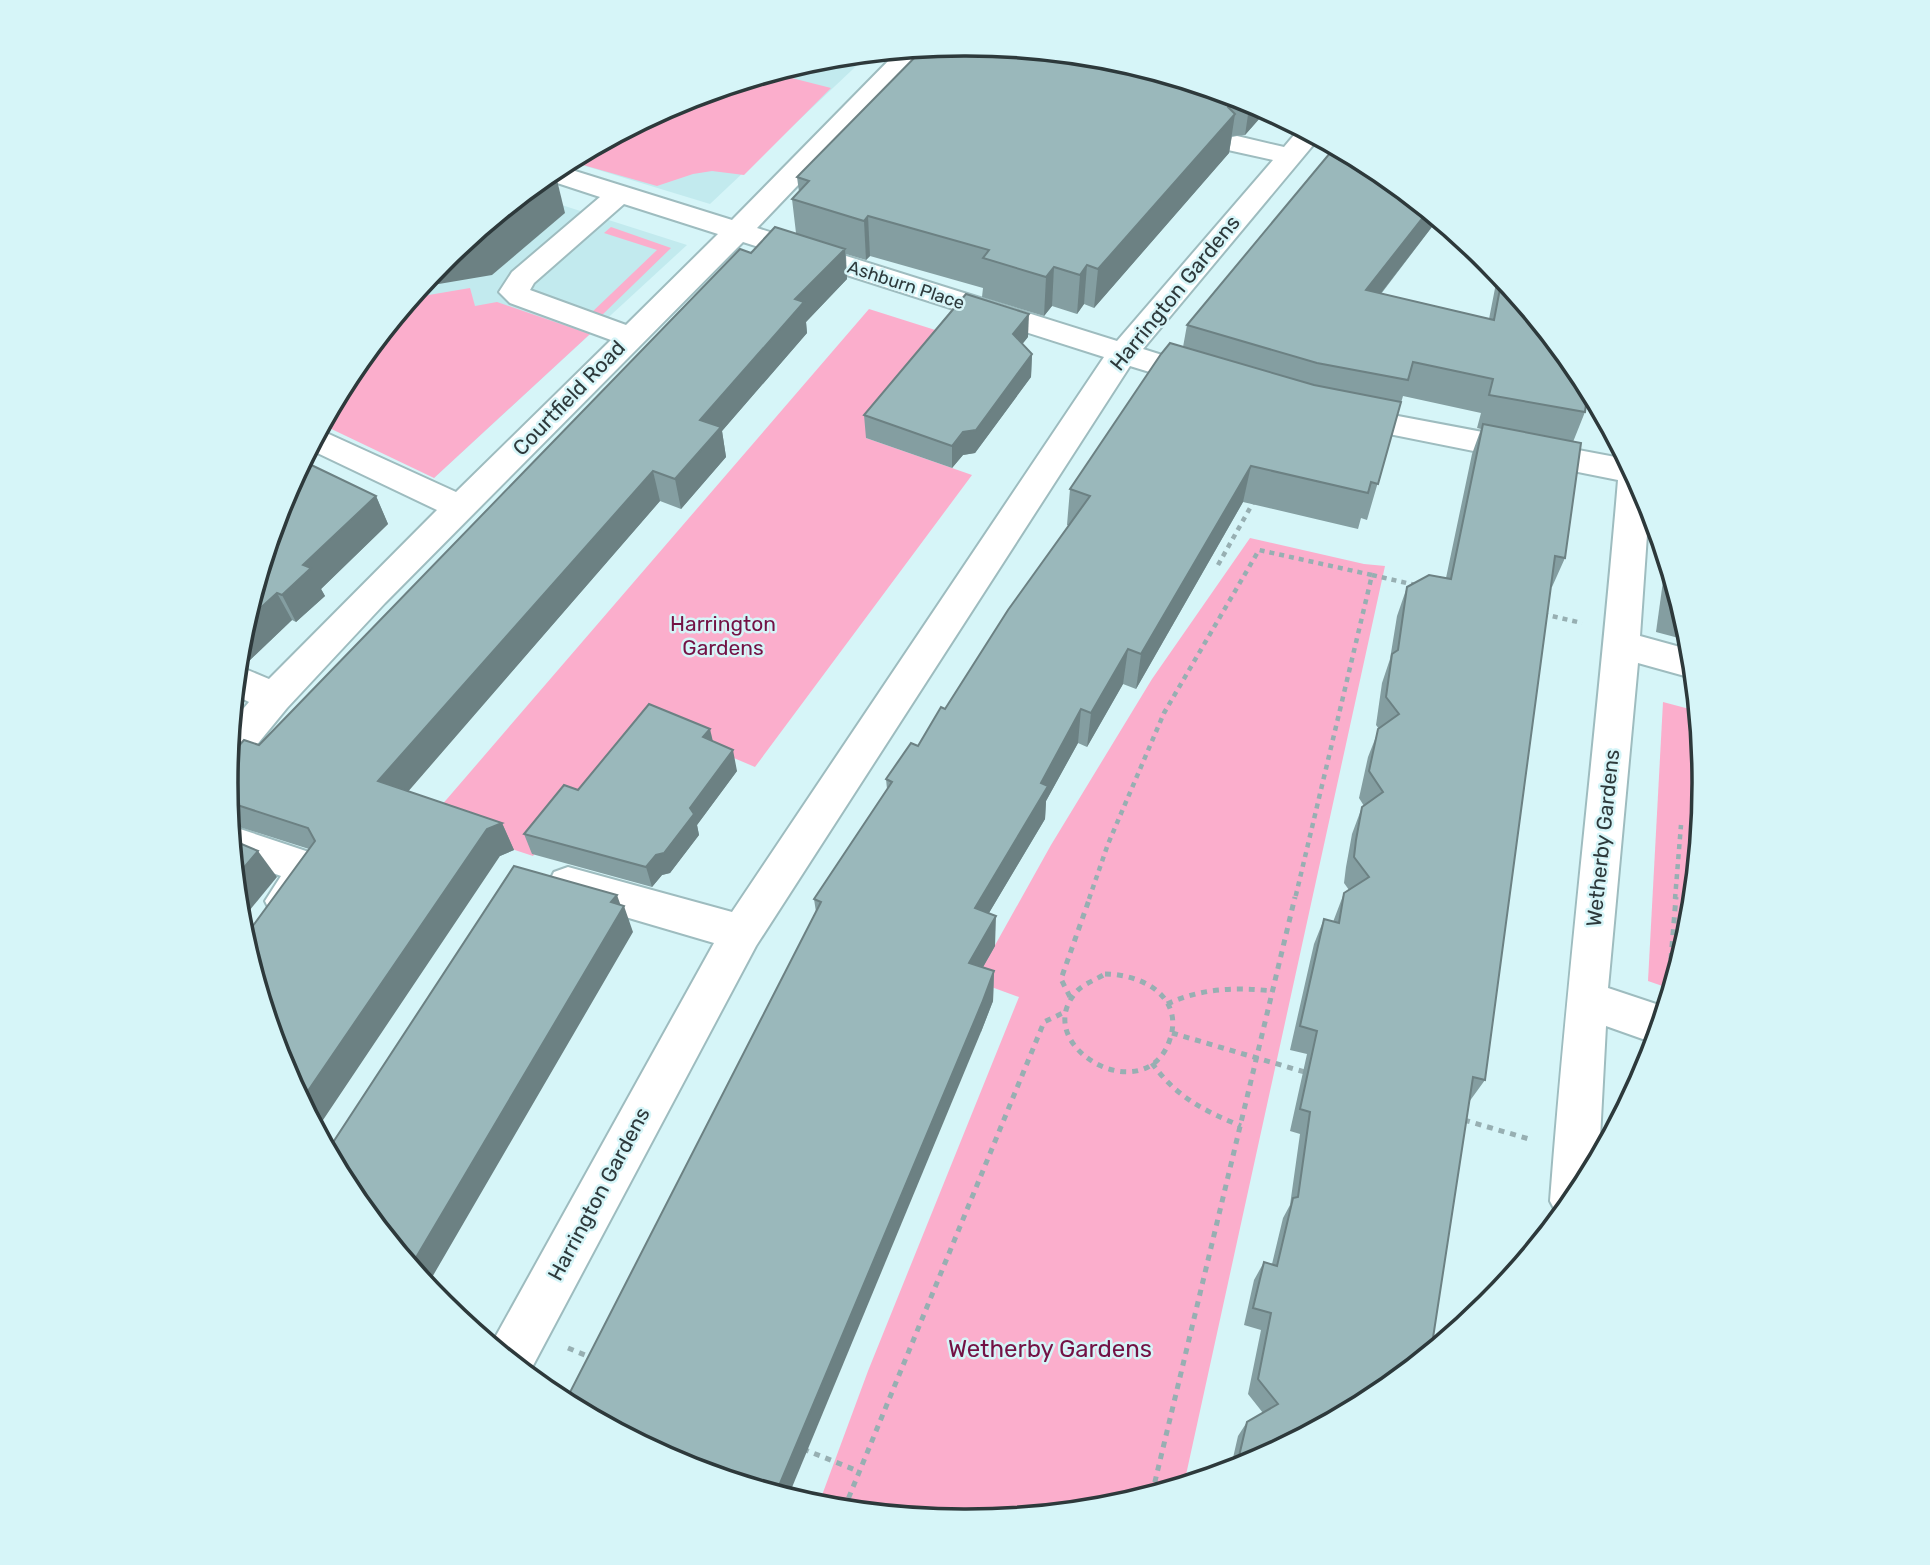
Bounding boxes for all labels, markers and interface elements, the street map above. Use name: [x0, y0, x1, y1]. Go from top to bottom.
street label: Harrington Gardens: [1104, 210, 1245, 375]
street label: Ashburn Place: [845, 256, 967, 314]
street label: Courtfield Road: [507, 335, 630, 461]
park label: Harrington Gardens: [670, 611, 776, 660]
street label: Wetherby Gardens: [1581, 748, 1624, 928]
street label: Harrington Gardens: [542, 1103, 655, 1285]
park label: Wetherby Gardens: [948, 1335, 1152, 1363]

